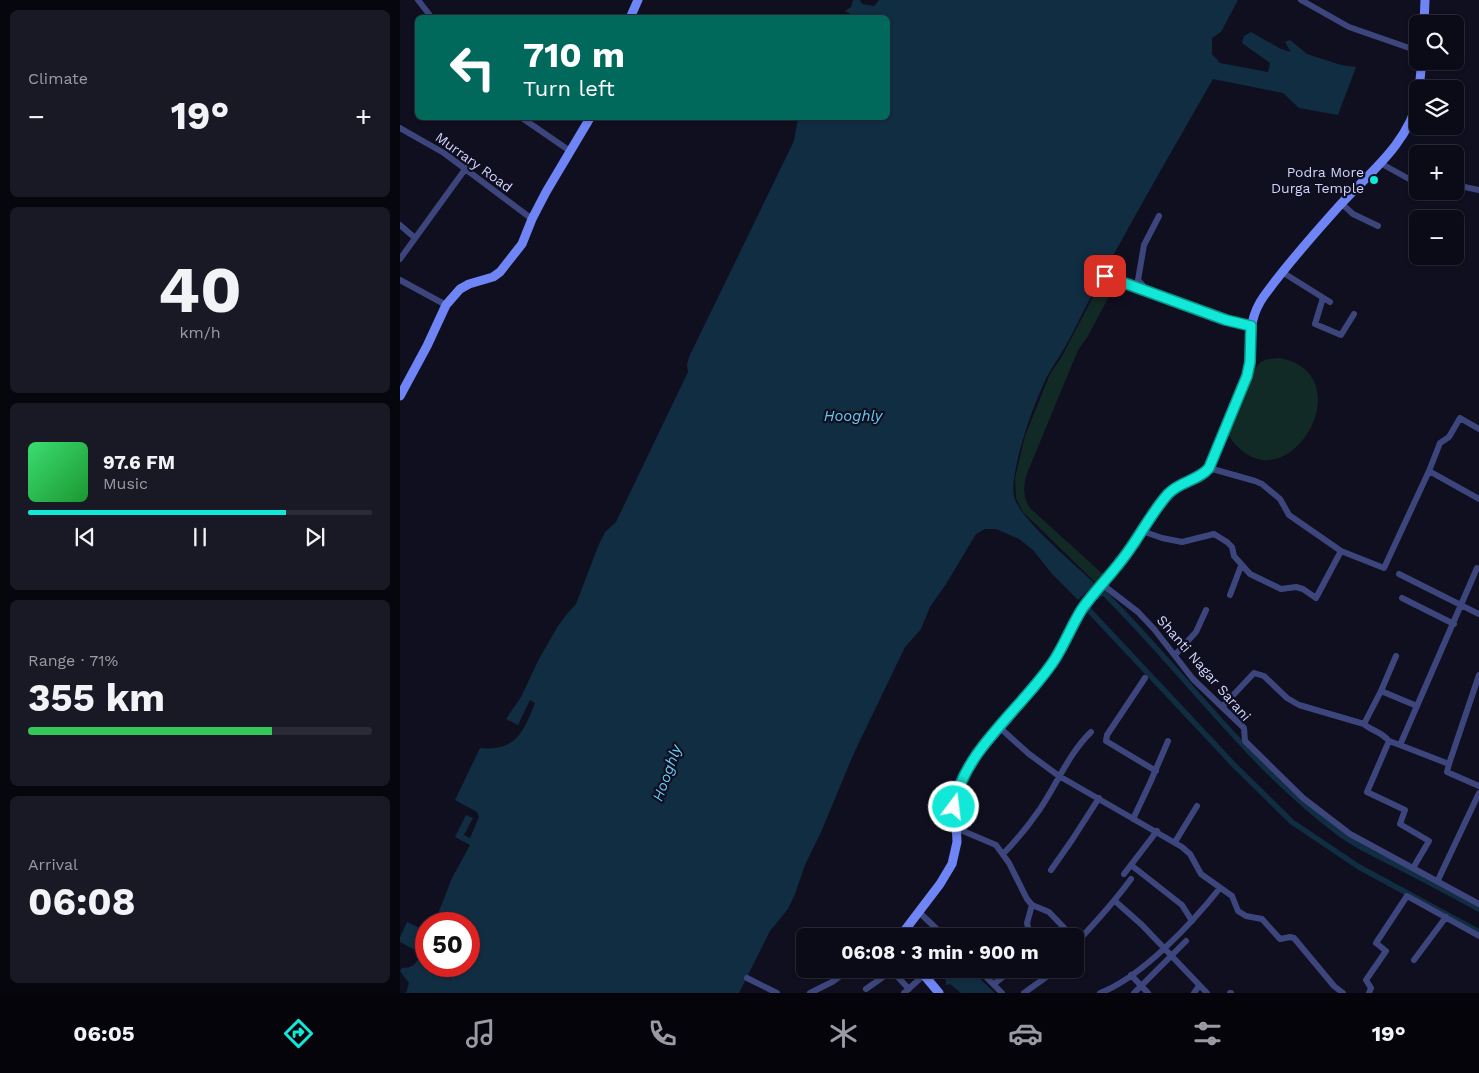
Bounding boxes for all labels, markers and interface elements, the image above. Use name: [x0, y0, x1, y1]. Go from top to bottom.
map controls: [1409, 15, 1464, 265]
button: search: [1409, 15, 1464, 70]
text: 710 m: [523, 34, 625, 76]
icon: left: [440, 35, 505, 100]
text: Climate: [28, 69, 88, 88]
text: Turn left: [523, 76, 615, 101]
button: layers: [1409, 80, 1464, 135]
text: 19°: [171, 94, 229, 138]
text: −: [28, 100, 45, 133]
text: +: [355, 100, 372, 133]
street label: Murrary Road: [432, 129, 516, 195]
button: +: [1409, 145, 1464, 200]
place label: Podra More Durga Temple: [1271, 164, 1364, 196]
marker: Podra More Durga Temple: [1368, 174, 1380, 186]
button: −: [1409, 210, 1464, 265]
text: 40: [158, 252, 242, 328]
pin: [1084, 255, 1126, 297]
icon: arrive: [1091, 262, 1119, 290]
text: km/h: [179, 323, 221, 342]
water label: Hooghly: [824, 407, 884, 425]
text: 97.6 FM: [103, 451, 175, 474]
text: Music: [103, 474, 148, 493]
icon: previous: [71, 523, 99, 551]
icon: pause: [186, 523, 214, 551]
icon: next: [301, 523, 329, 551]
street label: Shanti Nagar Sarani: [1154, 612, 1254, 724]
text: Range · 71%: [28, 651, 118, 670]
text: 355 km: [28, 676, 165, 720]
water label: Hooghly: [649, 741, 686, 804]
position arrow: [927, 780, 979, 832]
text: Arrival: [28, 855, 78, 874]
text: 06:08: [28, 880, 136, 924]
speed limit sign: 50: [415, 912, 480, 977]
text: 06:08 · 3 min · 900 m: [841, 941, 1039, 964]
icon: directions: [281, 1016, 316, 1051]
icon: music: [463, 1016, 498, 1051]
icon: phone: [645, 1016, 680, 1051]
icon: climate: [826, 1016, 861, 1051]
icon: car: [1008, 1016, 1043, 1051]
icon: filters: [1190, 1016, 1225, 1051]
text: 06:05: [73, 1021, 135, 1046]
text: 19°: [1372, 1021, 1406, 1046]

